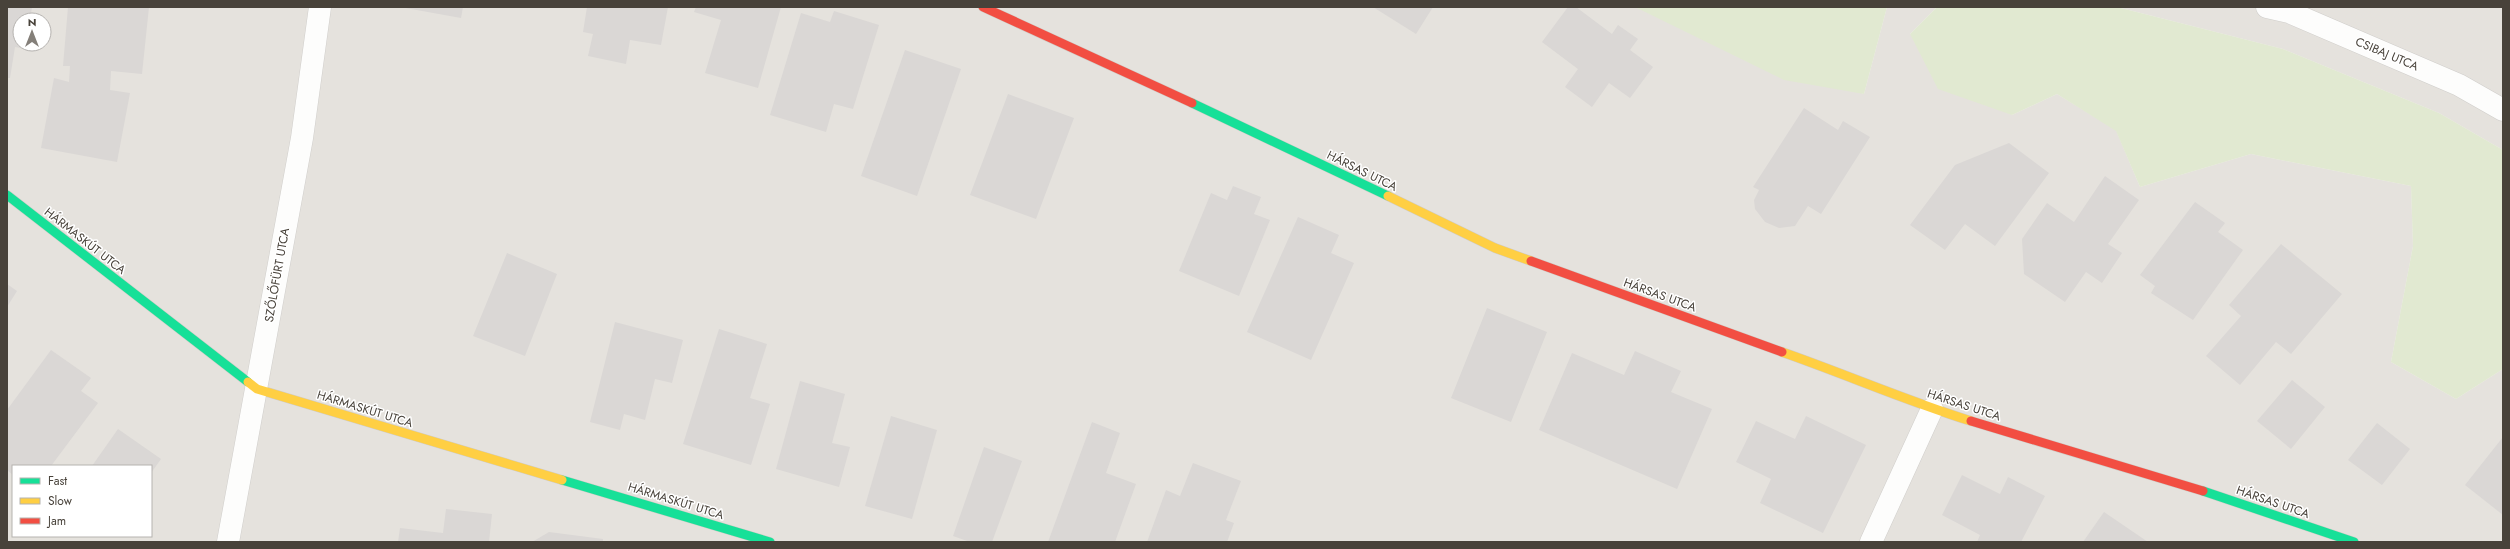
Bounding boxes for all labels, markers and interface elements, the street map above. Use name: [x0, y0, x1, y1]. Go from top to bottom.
north arrow: [12, 12, 52, 52]
text: N: [28, 14, 36, 30]
street label: CSIBAJ UTCA: [2353, 33, 2421, 75]
street label: HÁRSAS UTCA: [1324, 146, 1400, 196]
street label: HÁRMASKÚT UTCA: [40, 203, 130, 279]
street label: SZŐLŐFÜRT UTCA: [260, 226, 294, 324]
street label: HÁRSAS UTCA: [1621, 273, 1699, 317]
street label: HÁRSAS UTCA: [1925, 385, 2003, 425]
street label: HÁRMASKÚT UTCA: [315, 386, 415, 432]
legend: [12, 465, 152, 537]
text: Fast: [48, 472, 67, 490]
street label: HÁRMASKÚT UTCA: [626, 478, 726, 524]
street label: HÁRSAS UTCA: [2234, 481, 2312, 523]
text: Slow: [48, 492, 73, 510]
text: Jam: [46, 512, 66, 530]

